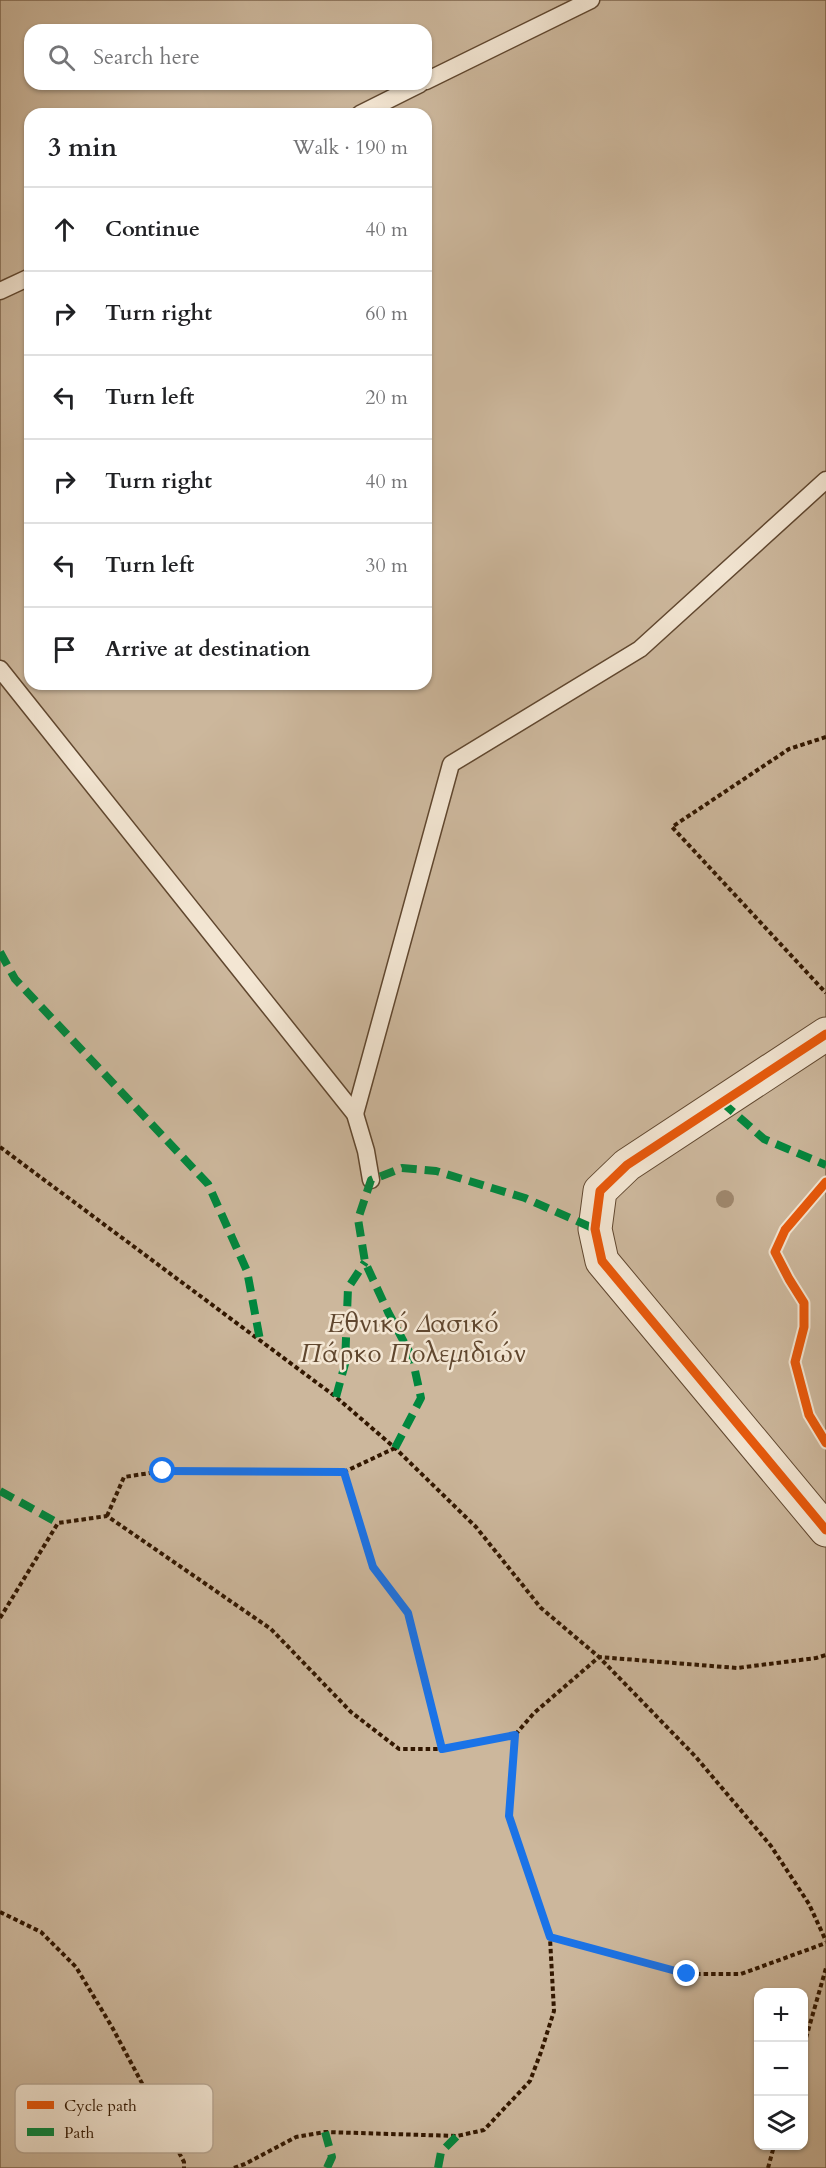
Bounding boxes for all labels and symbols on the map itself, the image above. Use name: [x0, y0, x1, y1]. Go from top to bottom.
park label: Εθνικό Δασικό Πάρκο Πολεμιδιών: [300, 1306, 526, 1371]
route start: [149, 1457, 175, 1483]
route end: [673, 1960, 699, 1986]
legend: [15, 2084, 213, 2153]
text: Cycle path: [64, 2095, 137, 2117]
text: Path: [64, 2122, 94, 2144]

